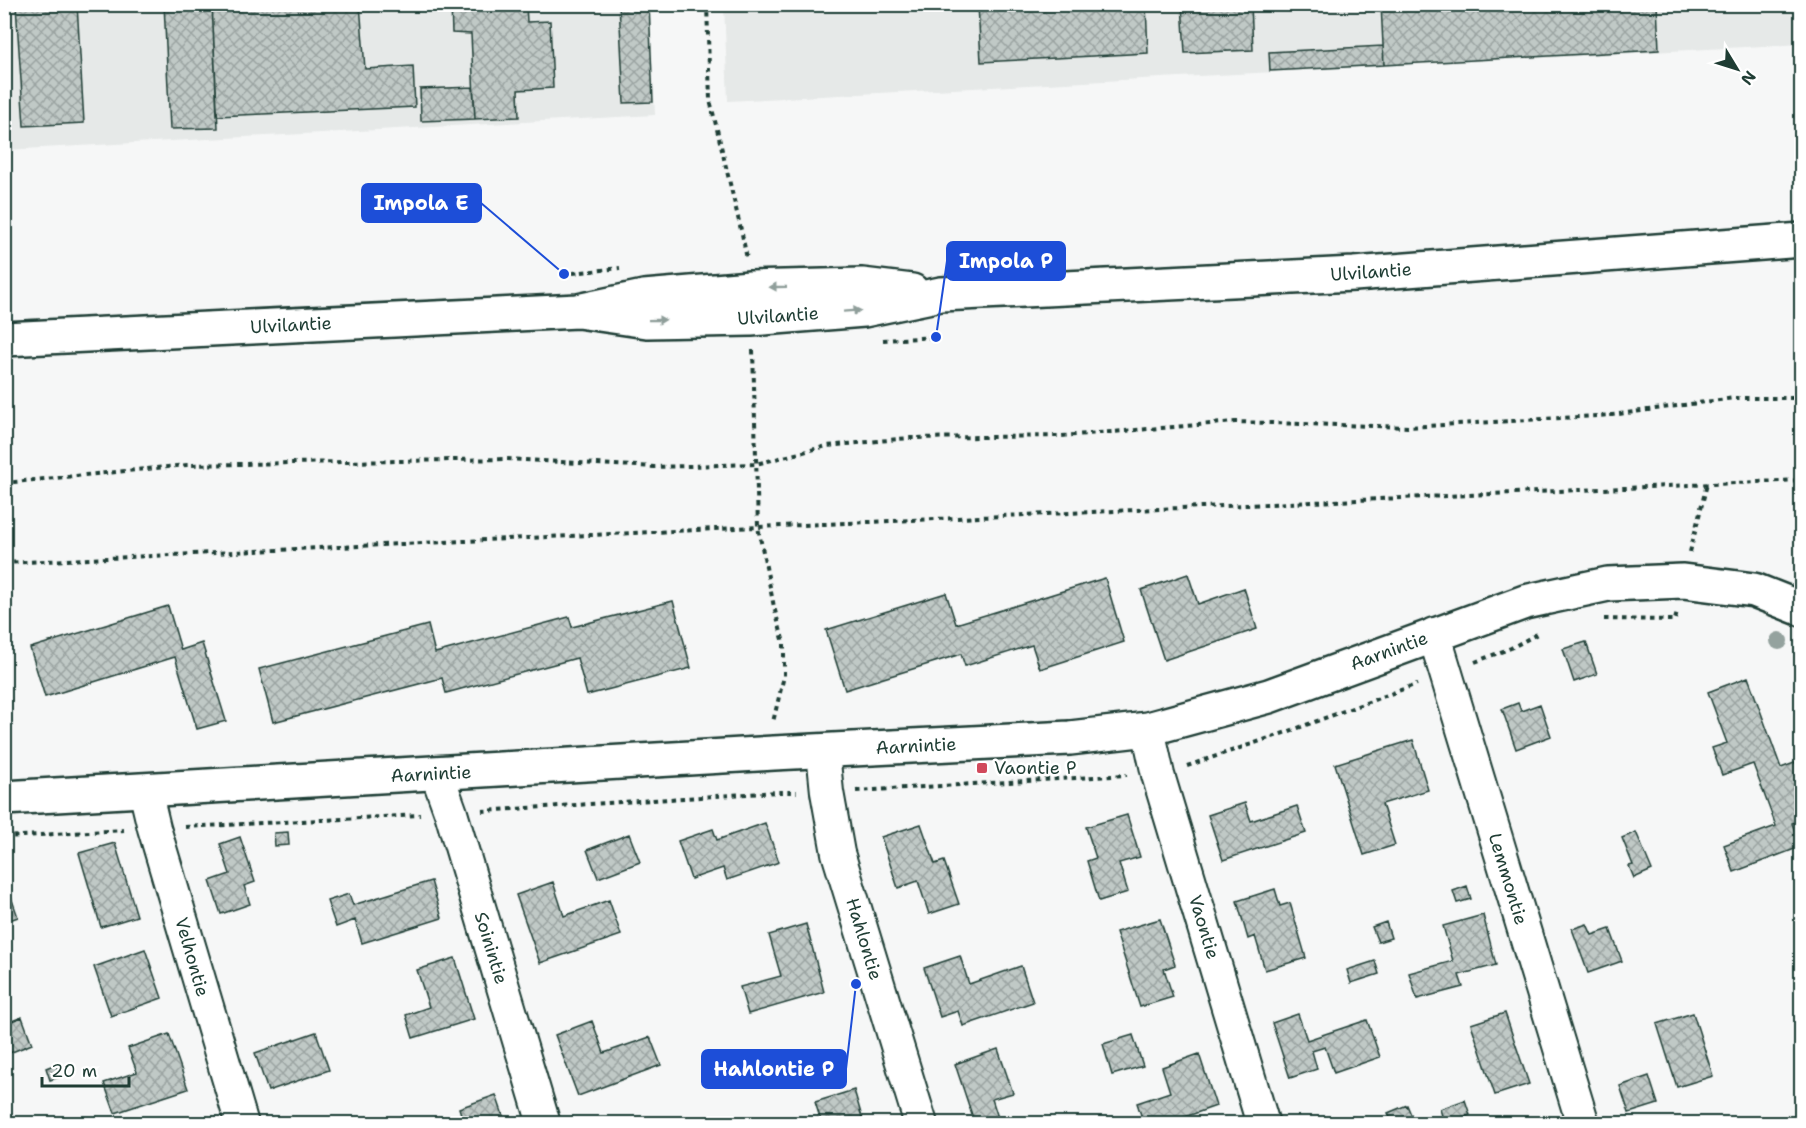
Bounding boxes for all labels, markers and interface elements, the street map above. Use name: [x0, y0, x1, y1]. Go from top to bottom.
north arrow: [1707, 39, 1767, 99]
text: N: [1736, 66, 1761, 89]
callout: Impola E: [362, 184, 481, 222]
text: Impola E: [374, 190, 468, 216]
callout: Impola P: [947, 242, 1065, 280]
text: Impola P: [959, 248, 1053, 274]
street label: Ulvilantie: [1329, 257, 1413, 287]
one-way arrow: [768, 282, 787, 292]
street label: Ulvilantie: [736, 301, 820, 331]
one-way arrow: [842, 306, 861, 316]
street label: Ulvilantie: [250, 311, 332, 339]
one-way arrow: [648, 315, 667, 325]
street label: Aarnintie: [1347, 626, 1431, 676]
street label: Aarnintie: [875, 732, 957, 760]
place label: Vaontie P: [994, 756, 1076, 780]
street label: Aarnintie: [390, 760, 472, 788]
marker: Vaontie P: [975, 761, 989, 775]
street label: Lemmontie: [1483, 830, 1533, 928]
street label: Vaontie: [1183, 892, 1225, 962]
street label: Hahlontie: [840, 895, 888, 983]
street label: Soinintie: [469, 909, 513, 987]
street label: Velhontie: [169, 915, 215, 999]
scale bar: [42, 1050, 129, 1088]
callout: Hahlontie P: [702, 1050, 846, 1088]
text: Hahlontie P: [714, 1056, 834, 1082]
text: 20 m: [51, 1059, 97, 1083]

